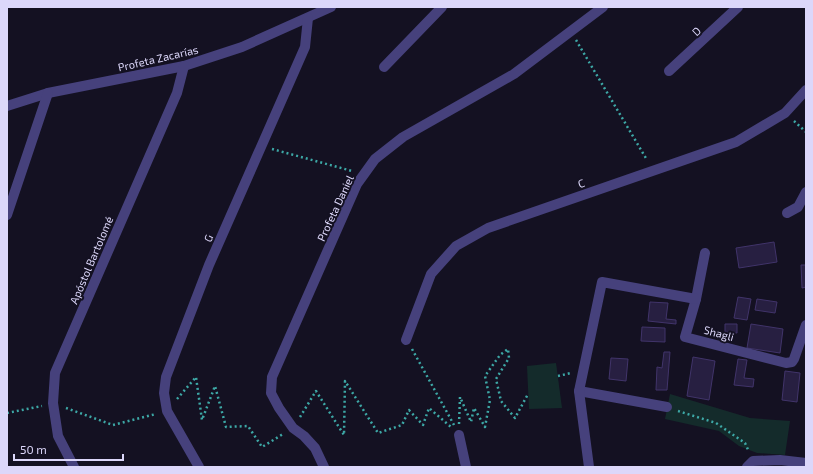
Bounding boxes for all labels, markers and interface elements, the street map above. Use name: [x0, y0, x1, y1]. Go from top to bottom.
street label: D: [689, 24, 703, 38]
street label: Profeta Zacarías: [117, 42, 200, 74]
street label: Profeta Daniel: [314, 172, 356, 243]
street label: C: [576, 176, 586, 190]
street label: Apóstol Bartolomé: [67, 214, 115, 306]
street label: G: [201, 232, 215, 244]
street label: Shagli: [702, 323, 736, 343]
scale bar: [14, 436, 123, 462]
text: 50 m: [20, 442, 47, 456]

